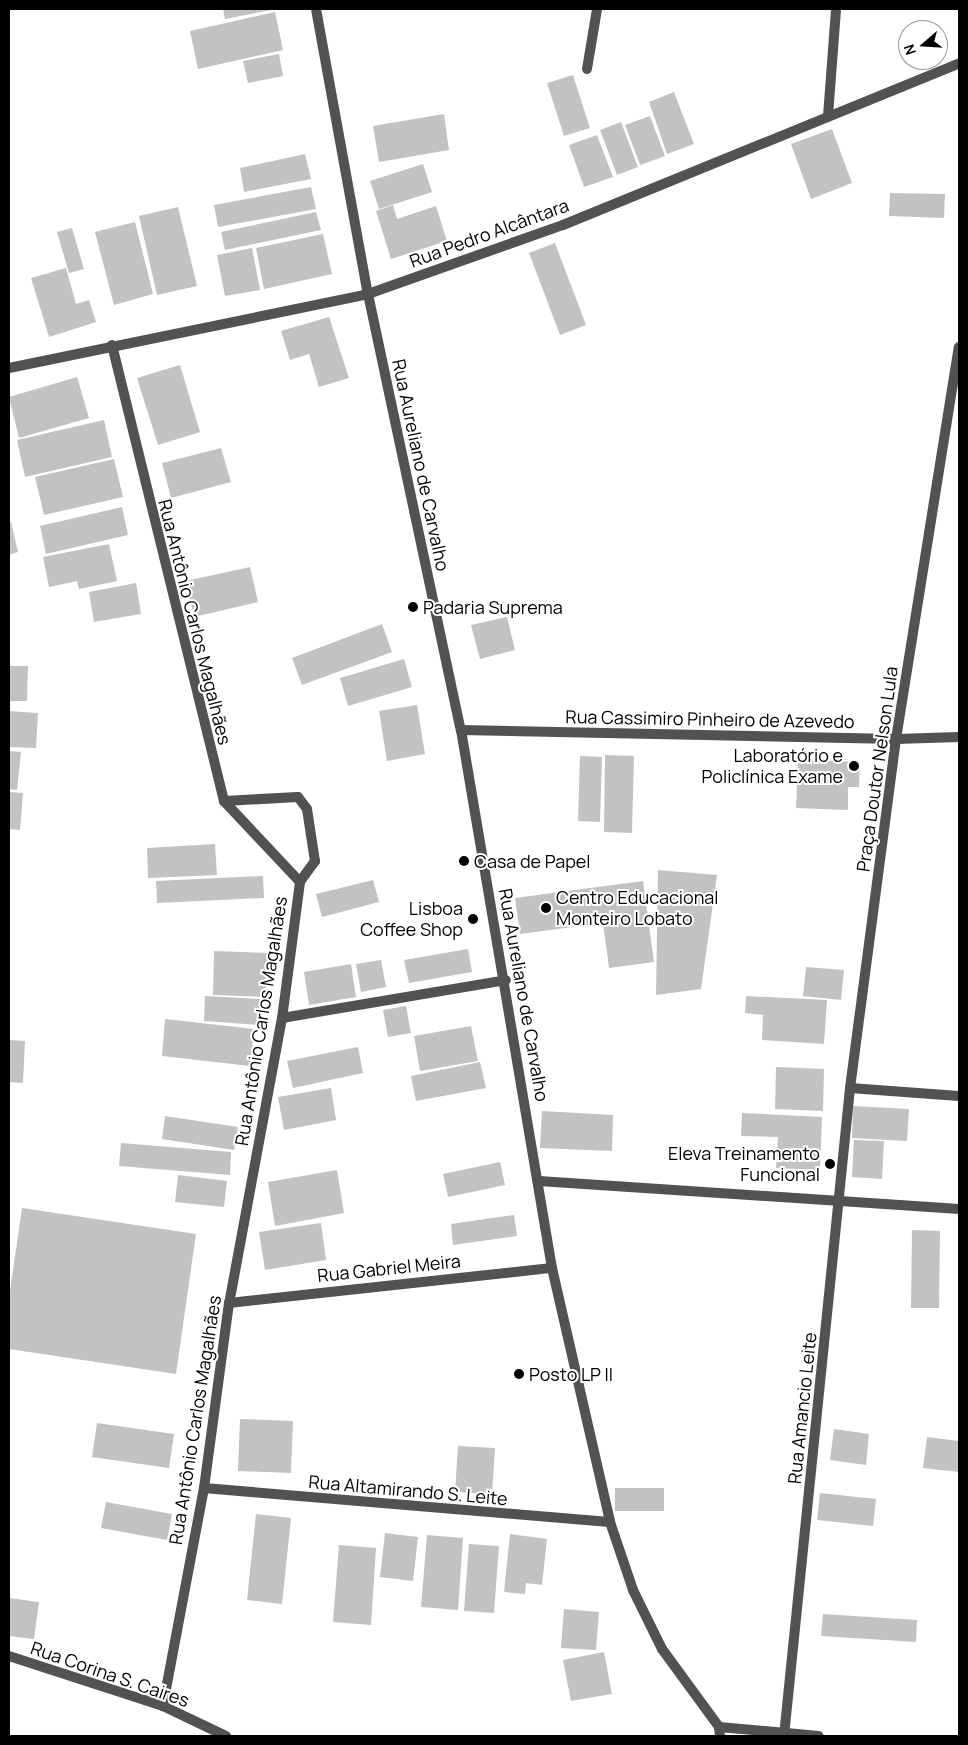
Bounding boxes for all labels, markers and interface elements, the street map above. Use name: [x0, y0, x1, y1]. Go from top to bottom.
north arrow: [898, 20, 948, 70]
text: N: [899, 42, 920, 58]
street label: Rua Pedro Alcântara: [406, 194, 572, 272]
street label: Rua Aureliano de Carvalho: [388, 357, 454, 573]
street label: Rua Antônio Carlos Magalhães: [154, 497, 236, 747]
place label: Padaria Suprema: [423, 596, 563, 618]
marker: Padaria Suprema: [407, 601, 419, 613]
street label: Praça Doutor Nelson Lula: [852, 665, 902, 873]
street label: Rua Cassimiro Pinheiro de Azevedo: [565, 706, 855, 732]
place label: Laboratório e Policlínica Exame: [702, 745, 843, 788]
marker: Laboratório e Policlínica Exame: [847, 759, 861, 773]
place label: Casa de Papel: [474, 850, 591, 872]
marker: Casa de Papel: [458, 855, 470, 867]
street label: Rua Aureliano de Carvalho: [495, 887, 553, 1103]
place label: Centro Educacional Monteiro Lobato: [556, 887, 719, 930]
street label: Rua Antônio Carlos Magalhães: [231, 895, 291, 1147]
place label: Lisboa Coffee Shop: [360, 898, 463, 941]
marker: Centro Educacional Monteiro Lobato: [540, 902, 552, 914]
marker: Lisboa Coffee Shop: [467, 913, 479, 925]
place label: Eleva Treinamento Funcional: [668, 1143, 820, 1186]
marker: Eleva Treinamento Funcional: [824, 1158, 836, 1170]
street label: Rua Gabriel Meira: [316, 1250, 462, 1286]
street label: Rua Antônio Carlos Magalhães: [165, 1294, 225, 1546]
street label: Rua Amancio Leite: [783, 1331, 821, 1485]
place label: Posto LP II: [529, 1363, 613, 1385]
marker: Posto LP II: [513, 1368, 525, 1380]
street label: Rua Altamirando S. Leite: [308, 1471, 508, 1509]
street label: Rua Corina S. Caires: [28, 1637, 192, 1711]

